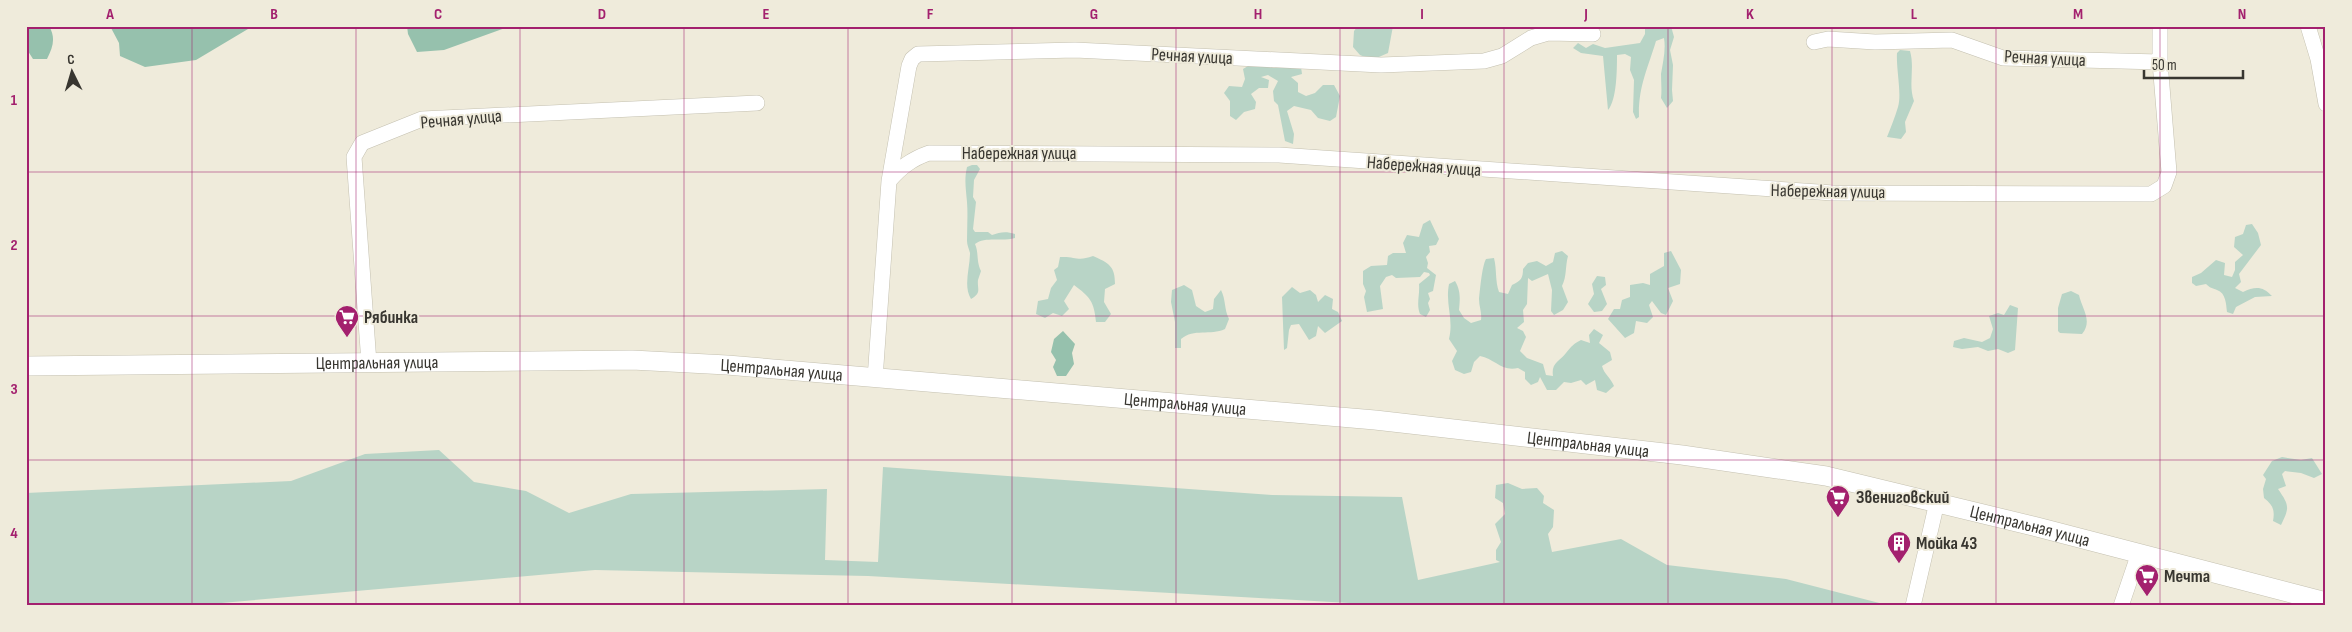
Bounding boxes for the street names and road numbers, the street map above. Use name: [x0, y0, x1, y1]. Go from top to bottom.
street label: Речная улица: [1151, 44, 1233, 69]
street label: Речная улица: [2004, 46, 2086, 71]
street label: Речная улица: [420, 105, 503, 134]
street label: Набережная улица: [962, 143, 1076, 164]
street label: Набережная улица: [1366, 152, 1482, 181]
street label: Набережная улица: [1770, 180, 1886, 203]
street label: Центральная улица: [316, 352, 438, 374]
street label: Центральная улица: [720, 355, 844, 386]
street label: Центральная улица: [1123, 389, 1247, 420]
street label: Центральная улица: [1526, 427, 1650, 462]
street label: Центральная улица: [1968, 501, 2092, 551]

